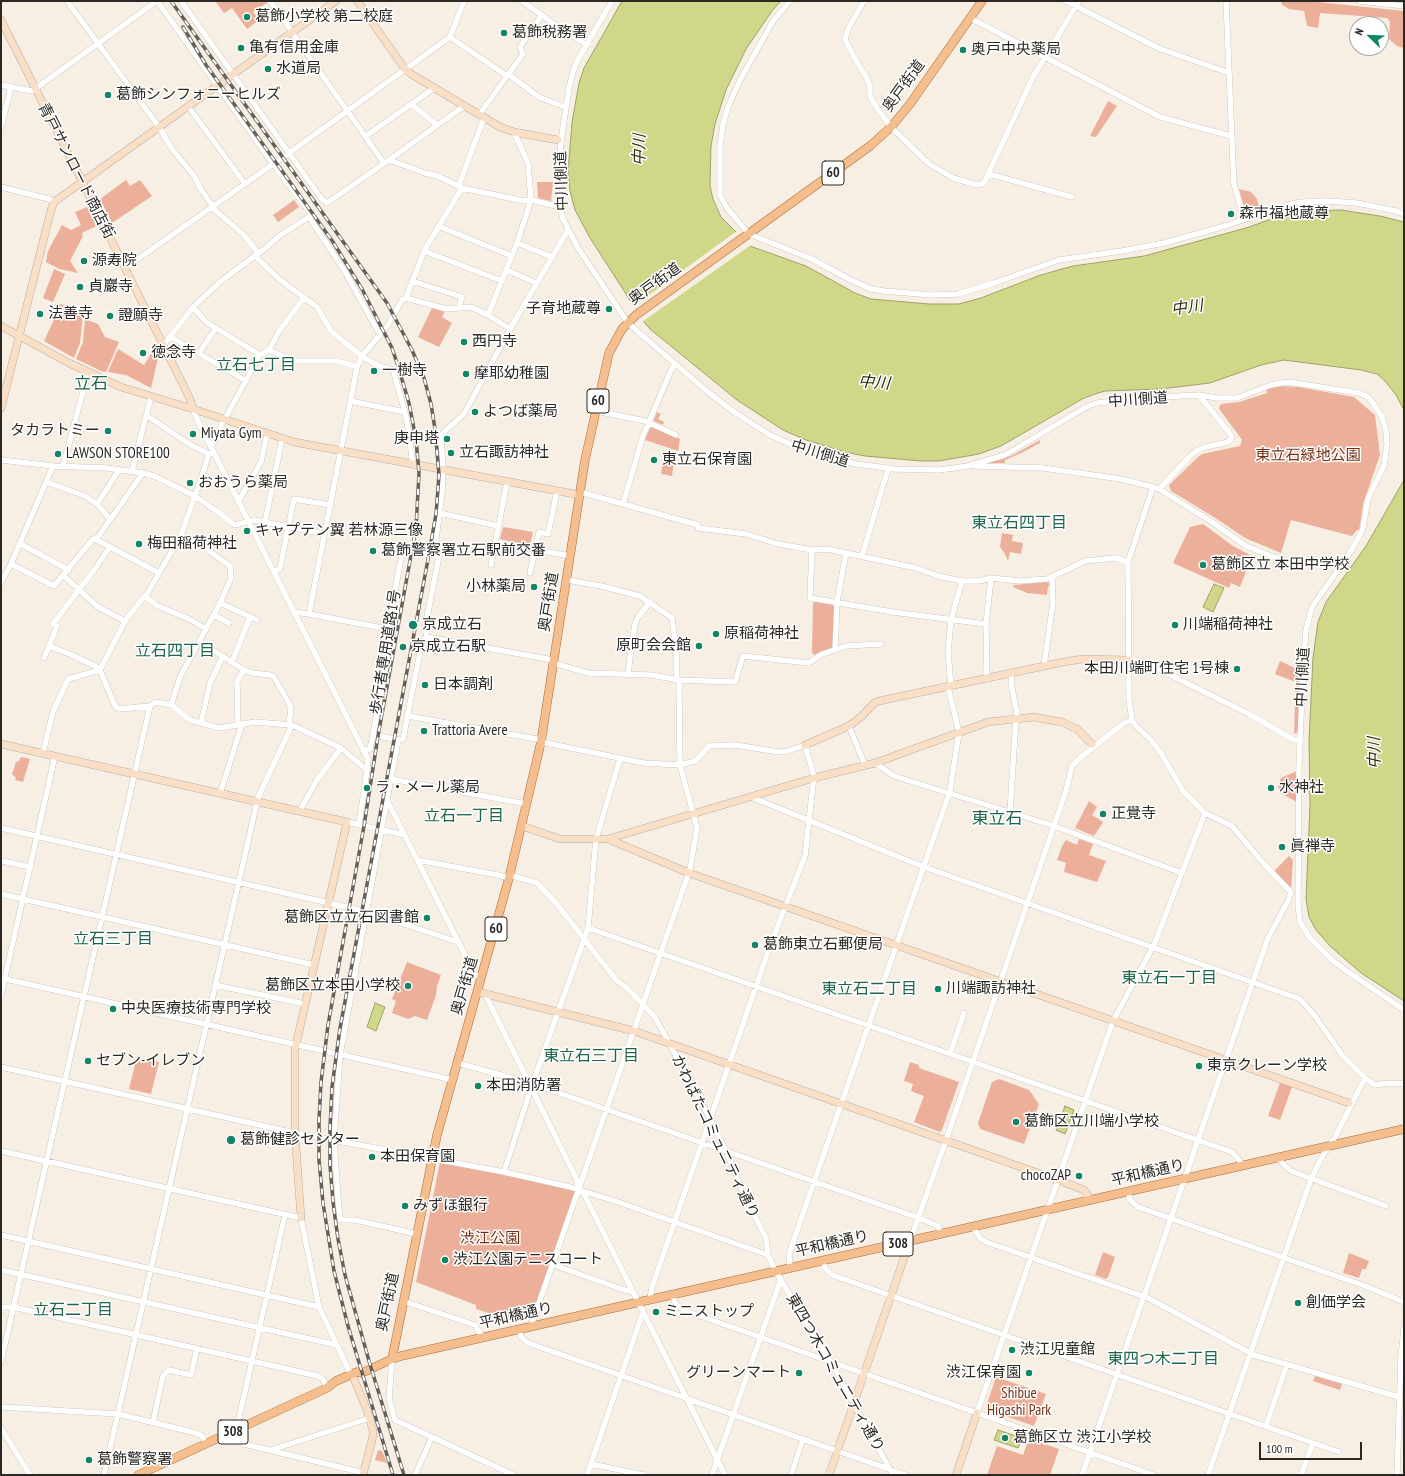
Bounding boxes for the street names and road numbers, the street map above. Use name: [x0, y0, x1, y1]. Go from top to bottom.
street label: 奥戸街道: [879, 56, 929, 116]
street label: 青戸サンロード商店街: [34, 100, 118, 242]
street label: 中川側道: [552, 151, 572, 211]
road number: 60: [822, 161, 844, 185]
street label: 奥戸街道: [625, 259, 685, 309]
road number: 60: [587, 389, 609, 413]
street label: 中川側道: [1107, 389, 1169, 411]
street label: 中川側道: [789, 437, 851, 471]
street label: 奥戸街道: [535, 571, 563, 633]
street label: 歩行者専用道路1号: [367, 588, 405, 716]
street label: 中川側道: [1292, 647, 1314, 707]
road number: 60: [485, 917, 507, 941]
street label: 奥戸街道: [448, 955, 482, 1017]
street label: かわばたコミュニティ通り: [667, 1052, 763, 1222]
street label: 平和橋通り: [1109, 1156, 1187, 1190]
street label: 平和橋通り: [793, 1227, 871, 1261]
road number: 308: [883, 1232, 913, 1256]
street label: 奥戸街道: [373, 1271, 403, 1333]
street label: 東四つ木コミュニティ通り: [782, 1291, 888, 1455]
street label: 平和橋通り: [477, 1299, 555, 1333]
road number: 308: [218, 1420, 248, 1444]

